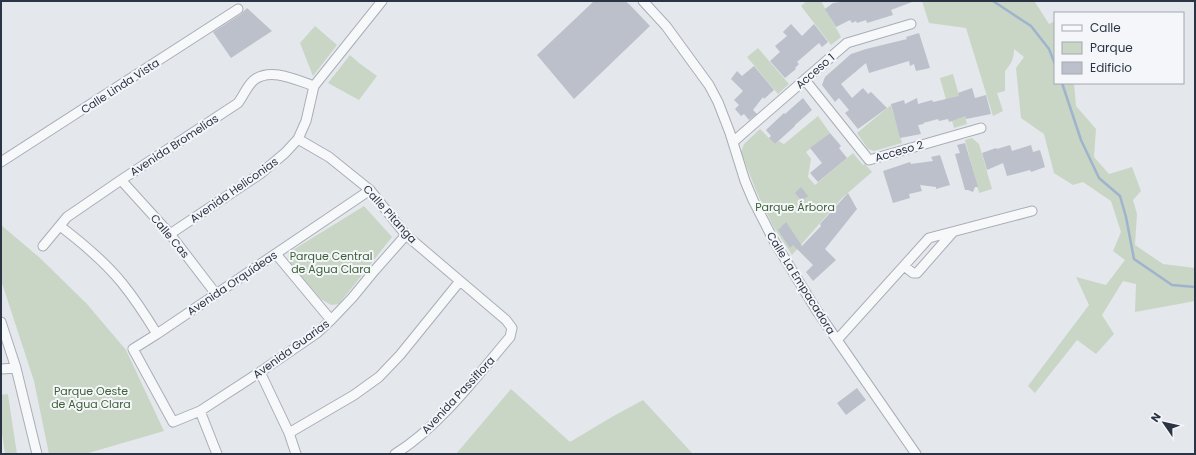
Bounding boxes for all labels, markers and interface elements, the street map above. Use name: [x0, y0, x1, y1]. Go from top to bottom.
legend: [1054, 12, 1184, 84]
text: Calle: [1090, 19, 1121, 36]
text: Parque: [1090, 39, 1133, 56]
street label: Acceso 1: [792, 50, 838, 92]
street label: Calle Linda Vista: [78, 55, 162, 117]
text: Edificio: [1090, 59, 1132, 76]
street label: Avenida Bromelias: [127, 110, 222, 180]
street label: Acceso 2: [873, 136, 925, 166]
street label: Avenida Heliconias: [187, 153, 282, 227]
street label: Calle Pitanga: [359, 181, 421, 247]
park label: Parque Árbora: [755, 199, 835, 215]
street label: Calle Cas: [147, 211, 193, 262]
street label: Calle La Empacadora: [763, 229, 839, 337]
street label: Avenida Orquídeas: [184, 247, 280, 319]
park label: Parque Central de Agua Clara: [290, 248, 372, 277]
street label: Avenida Guarias: [249, 316, 333, 382]
street label: Avenida Passiflora: [418, 353, 498, 437]
park label: Parque Oeste de Agua Clara: [51, 383, 131, 412]
north arrow: [1144, 403, 1184, 443]
text: N: [1147, 410, 1165, 425]

